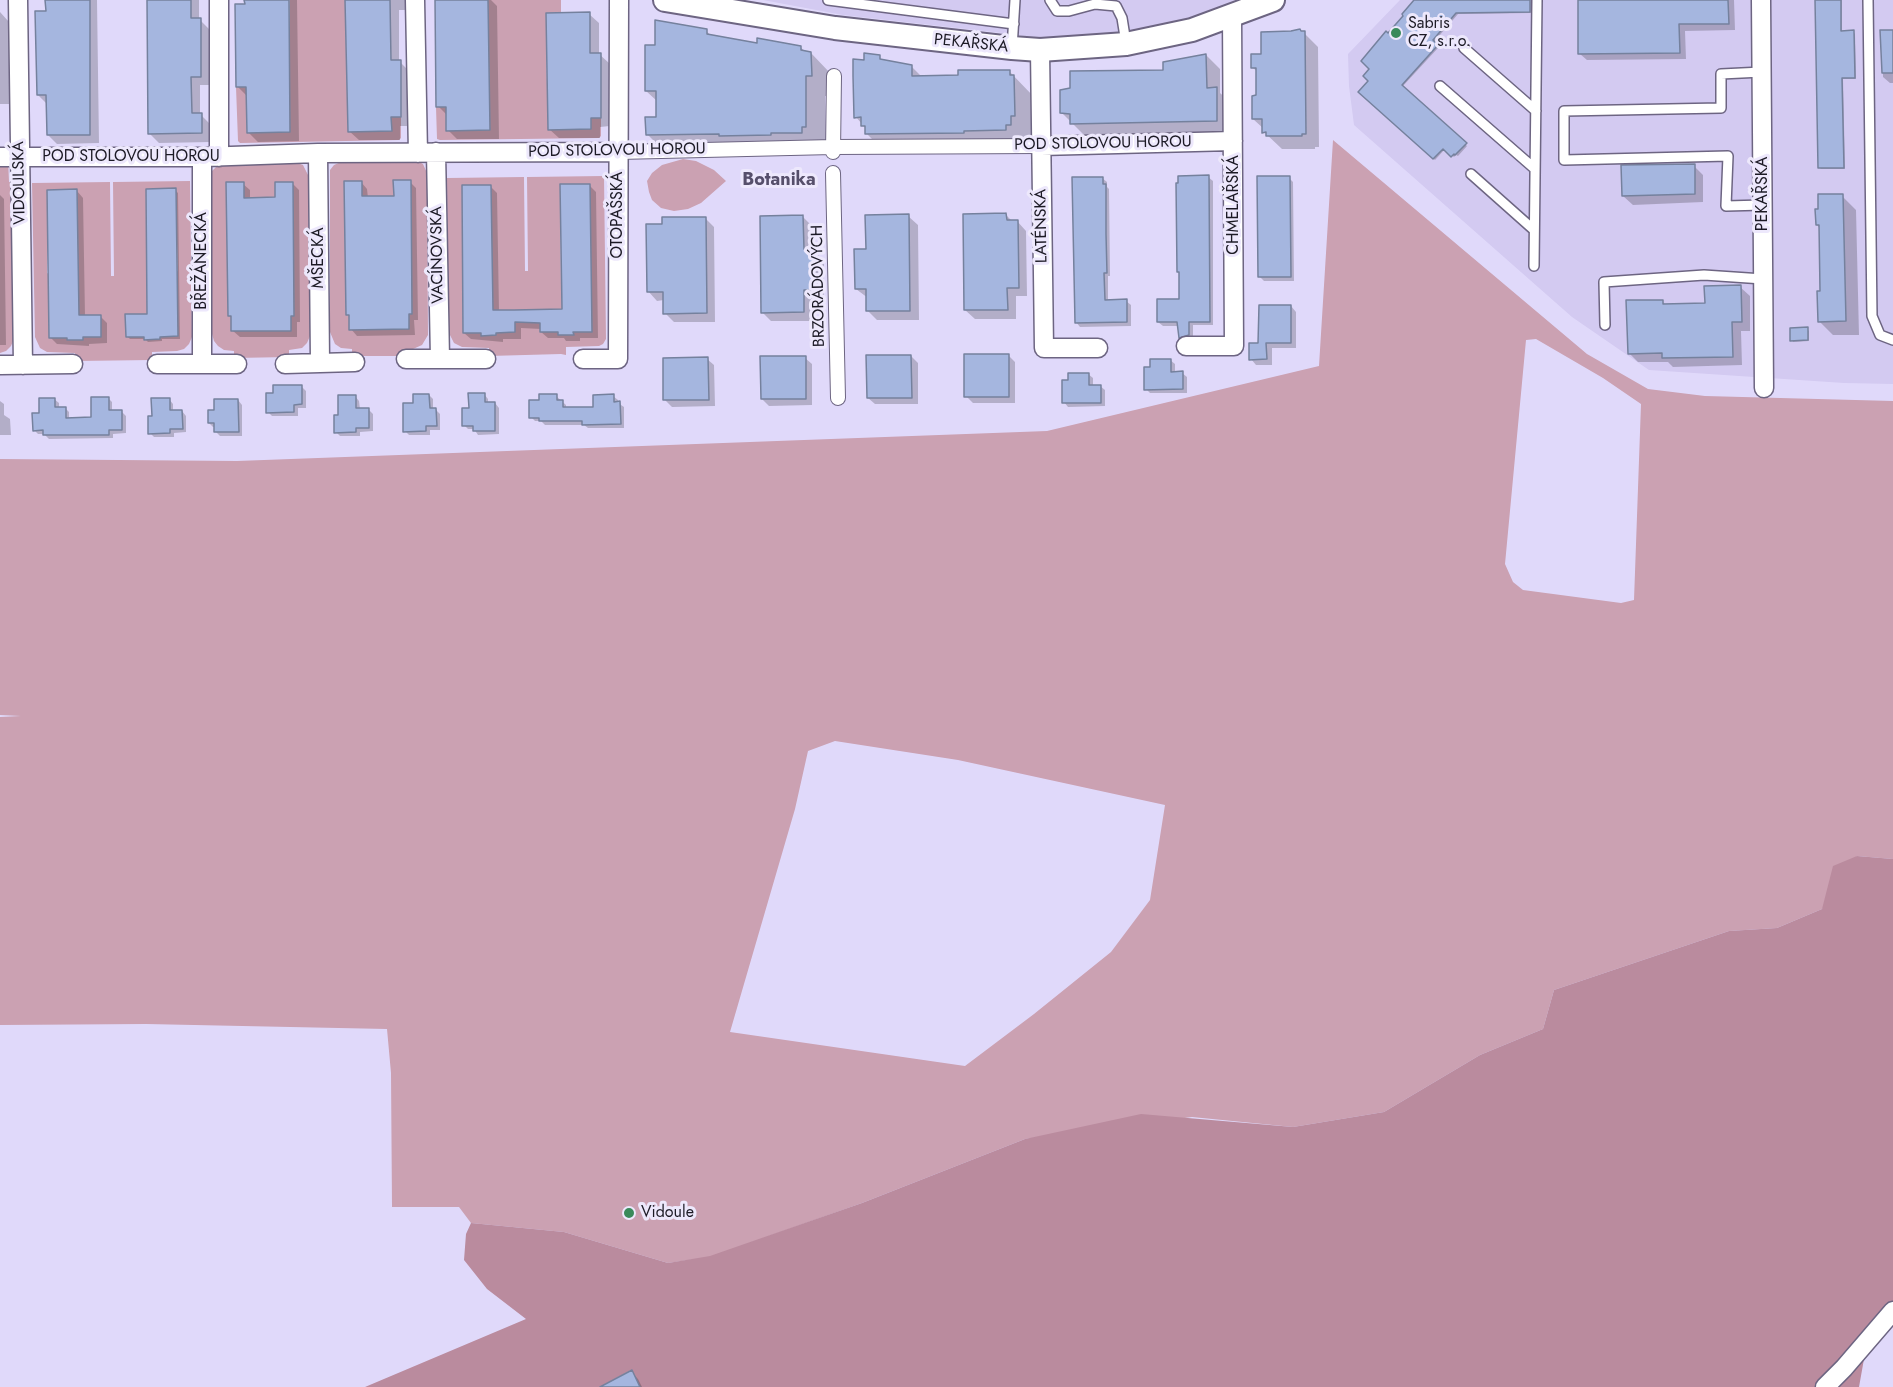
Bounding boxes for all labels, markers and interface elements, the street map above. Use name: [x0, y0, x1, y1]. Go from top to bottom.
place label: Sabris CZ, s.r.o.: [1408, 14, 1470, 52]
marker: Sabris CZ, s.r.o.: [1389, 26, 1403, 40]
street label: PEKAŘSKÁ: [933, 31, 1009, 57]
street label: POD STOLOVOU HOROU: [1014, 133, 1192, 155]
street label: POD STOLOVOU HOROU: [528, 140, 706, 162]
street label: VIDOULSKÁ: [10, 141, 30, 225]
street label: POD STOLOVOU HOROU: [42, 147, 220, 167]
street label: CHMELAŘSKÁ: [1224, 155, 1244, 255]
street label: PEKAŘSKÁ: [1753, 157, 1773, 231]
district label: Botanika: [742, 170, 816, 192]
street label: OTOPAŠSKÁ: [608, 172, 628, 258]
street label: LATÉNSKÁ: [1032, 189, 1052, 263]
street label: VACÍNOVSKÁ: [428, 206, 448, 304]
street label: BŘEŽÁNECKÁ: [192, 212, 212, 310]
street label: BRZORÁDOVÝCH: [808, 225, 830, 347]
street label: MŠECKÁ: [309, 227, 329, 289]
place label: Vidoule: [641, 1203, 694, 1223]
marker: Vidoule: [622, 1206, 636, 1220]

